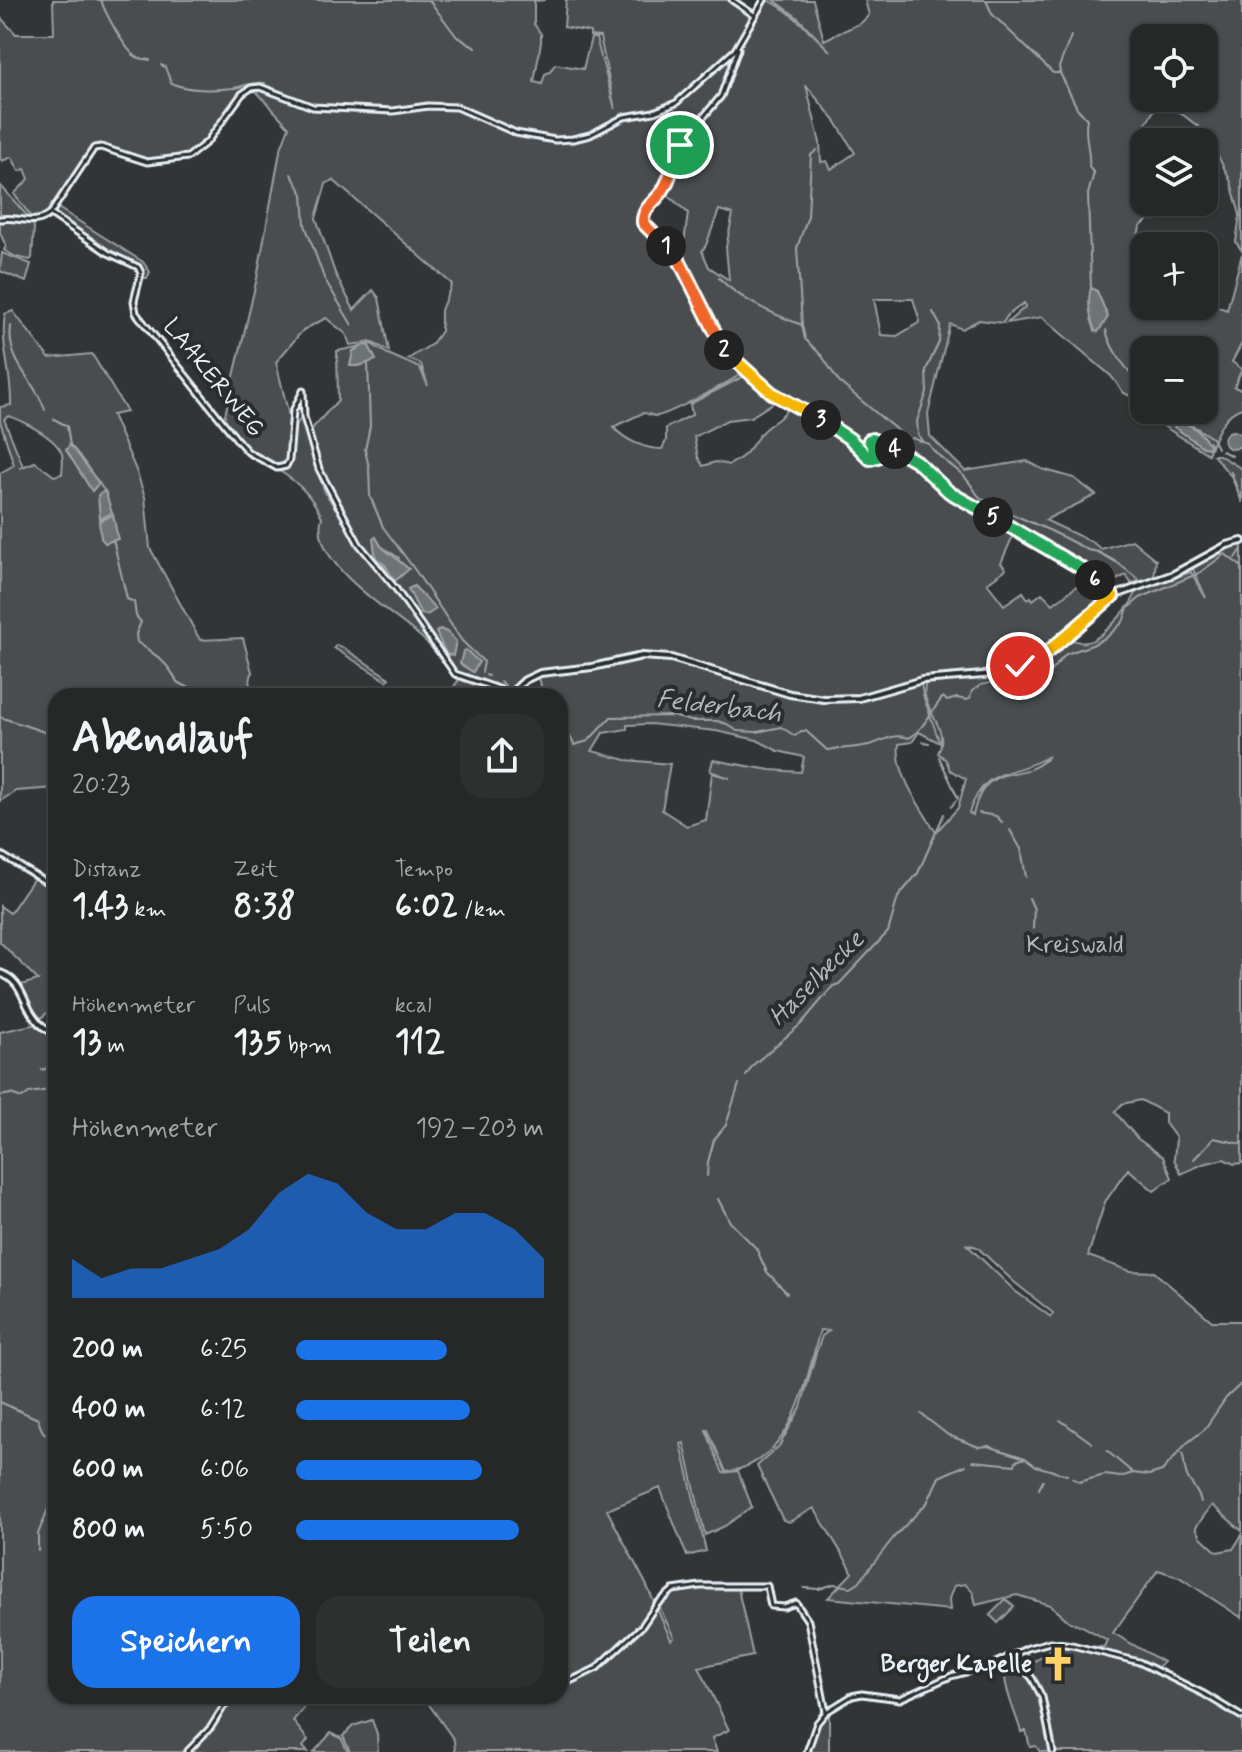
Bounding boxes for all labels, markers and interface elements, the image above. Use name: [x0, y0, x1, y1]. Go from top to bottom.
map controls: [1130, 24, 1218, 424]
button: locate: [1130, 24, 1218, 112]
pin: [646, 111, 714, 179]
icon: arrive: [658, 123, 702, 167]
button: layers: [1130, 128, 1218, 216]
pin: 1: [646, 226, 686, 266]
text: 1: [661, 232, 671, 260]
button: +: [1130, 232, 1218, 320]
street label: LAAKERWEG: [156, 312, 270, 444]
pin: 2: [704, 330, 744, 370]
text: 2: [719, 336, 729, 364]
button: −: [1130, 336, 1218, 424]
pin: 3: [801, 400, 841, 440]
text: 3: [816, 406, 826, 434]
pin: 4: [875, 429, 915, 469]
text: 4: [889, 435, 901, 463]
pin: 5: [973, 497, 1013, 537]
text: 5: [986, 503, 1000, 531]
pin: 6: [1075, 560, 1115, 600]
text: 6: [1089, 566, 1101, 594]
pin: [986, 632, 1054, 700]
icon: check: [998, 644, 1042, 688]
water label: Felderbach: [655, 682, 783, 732]
text: Abendlauf: [72, 710, 253, 768]
button: share: [460, 714, 544, 798]
text: 20:23: [72, 769, 130, 803]
text: Distanz: [72, 856, 141, 884]
text: Zeit: [233, 856, 278, 884]
text: Tempo: [395, 856, 453, 884]
text: 1.43: [72, 884, 128, 929]
text: 8:38: [233, 884, 296, 929]
text: 6:02: [395, 884, 458, 929]
text: km: [128, 896, 167, 924]
text: /km: [458, 896, 506, 924]
water label: Haselbecke: [762, 923, 873, 1034]
park label: Kreiswald: [1026, 930, 1124, 961]
text: Höhenmeter: [72, 992, 195, 1020]
text: Puls: [233, 992, 270, 1020]
text: kcal: [395, 992, 432, 1020]
text: 13: [72, 1020, 102, 1065]
text: 135: [233, 1020, 282, 1065]
text: 112: [395, 1020, 445, 1065]
text: m: [102, 1032, 125, 1060]
text: bpm: [282, 1032, 332, 1060]
text: Höhenmeter: [72, 1112, 218, 1146]
text: 192–203 m: [415, 1112, 544, 1146]
text: 200 m: [72, 1333, 143, 1367]
text: 6:25: [200, 1333, 247, 1367]
text: 400 m: [72, 1393, 145, 1427]
text: 6:12: [200, 1393, 246, 1427]
text: 600 m: [72, 1453, 144, 1487]
text: 6:06: [200, 1453, 249, 1487]
text: 800 m: [72, 1513, 145, 1547]
text: 5:50: [200, 1513, 253, 1547]
button: Speichern: [72, 1596, 300, 1688]
button: Teilen: [316, 1596, 544, 1688]
church icon: Berger Kapelle: [1039, 1645, 1077, 1683]
place label: Berger Kapelle: [880, 1649, 1032, 1683]

